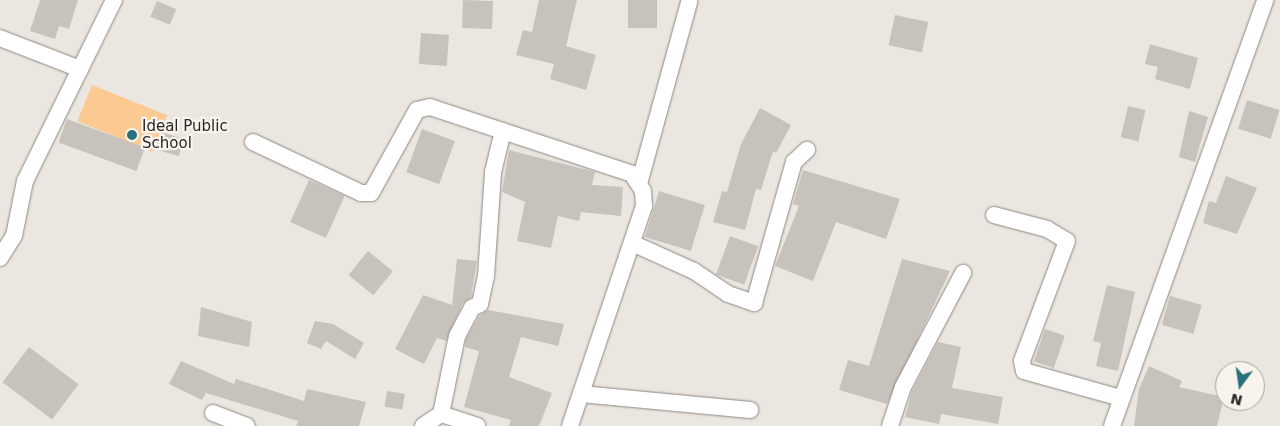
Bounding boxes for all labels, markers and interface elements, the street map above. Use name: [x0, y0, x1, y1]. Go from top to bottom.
place label: Ideal Public School: [142, 117, 228, 152]
marker: Ideal Public School: [126, 129, 138, 141]
north arrow: [1215, 361, 1265, 411]
text: N: [1229, 390, 1244, 409]

